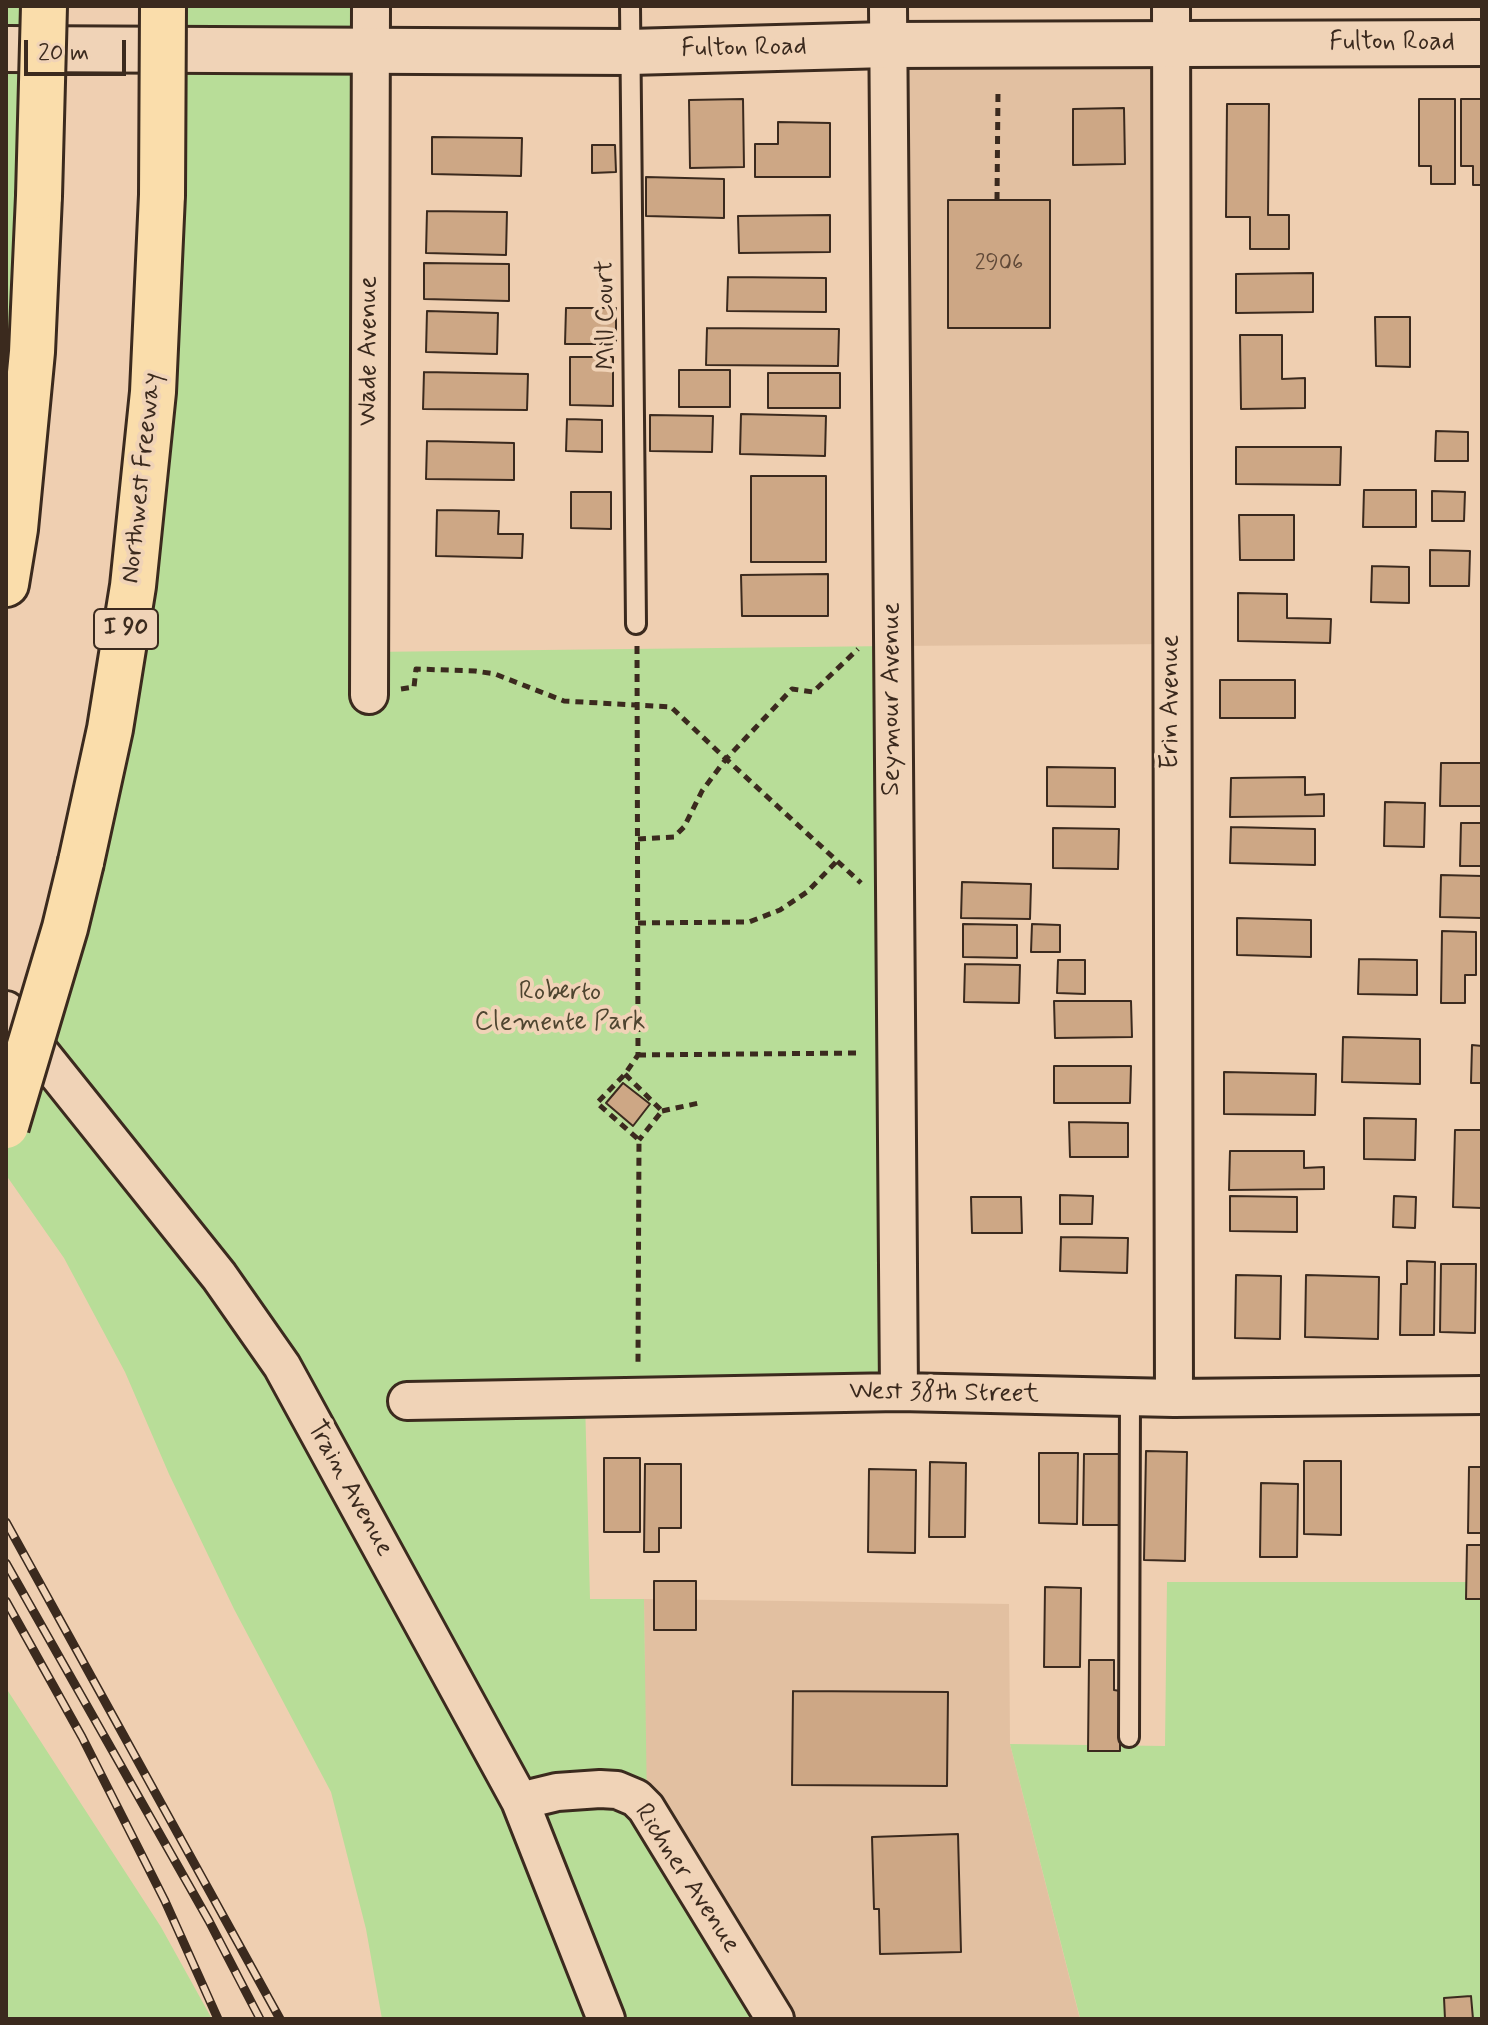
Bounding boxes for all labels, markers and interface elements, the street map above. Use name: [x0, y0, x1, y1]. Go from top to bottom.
scale bar: [28, 24, 130, 74]
street label: Fulton Road: [1329, 28, 1455, 60]
street label: Fulton Road: [681, 32, 807, 66]
text: 20 m: [38, 38, 89, 69]
house number: 2906: [975, 251, 1023, 277]
street label: Mill Court: [590, 260, 624, 370]
street label: Wade Avenue: [354, 276, 386, 426]
street label: Northwest Freeway: [116, 371, 170, 585]
street label: Seymour Avenue: [877, 602, 909, 796]
road number: I 90: [94, 609, 158, 649]
street label: Erin Avenue: [1156, 635, 1188, 769]
park label: Roberto Clemente Park: [475, 978, 645, 1040]
street label: West 38th Street: [849, 1377, 1039, 1411]
street label: Train Avenue: [299, 1416, 399, 1562]
street label: Richner Avenue: [626, 1799, 746, 1959]

